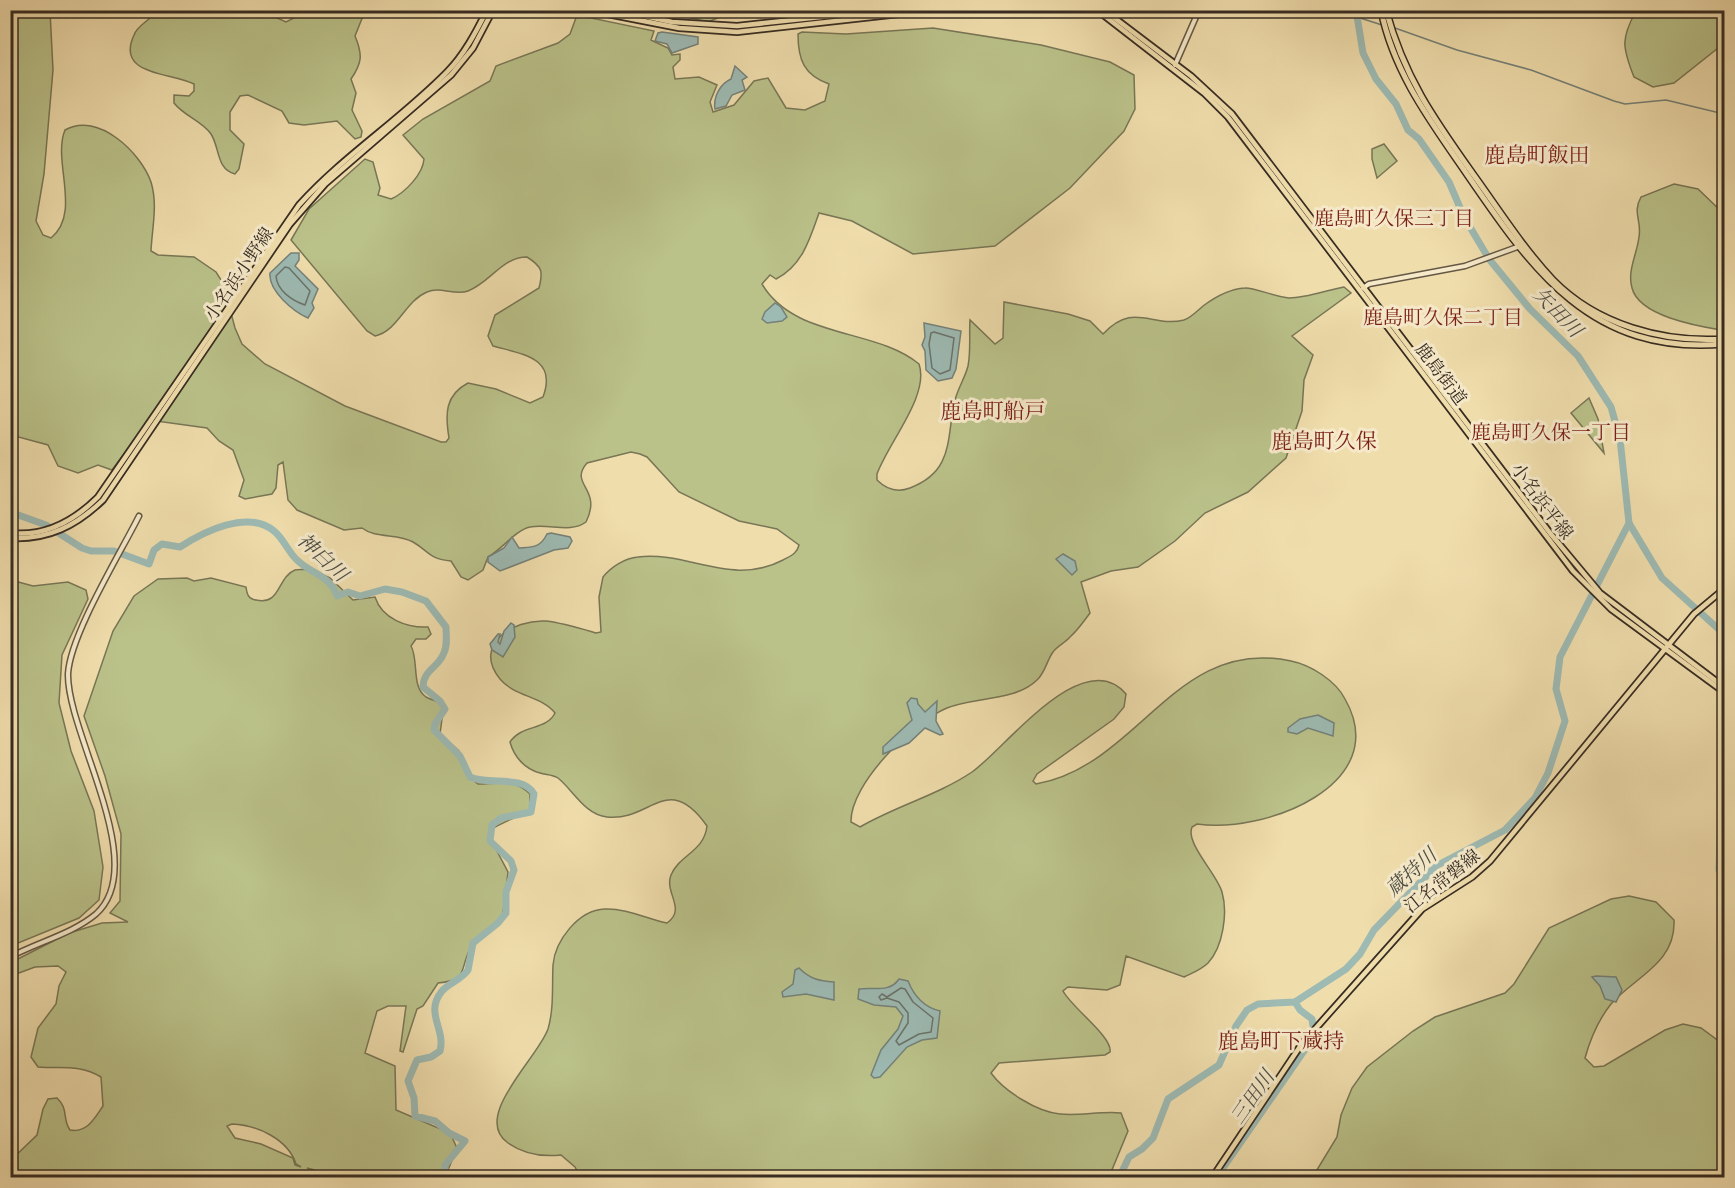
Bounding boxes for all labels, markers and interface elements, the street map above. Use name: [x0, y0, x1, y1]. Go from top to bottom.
district label: 鹿島町飯田: [1485, 144, 1590, 167]
district label: 鹿島町久保三丁目: [1314, 208, 1474, 230]
street label: 小名浜小野線: [201, 224, 277, 324]
water label: 矢田川: [1529, 283, 1587, 343]
district label: 鹿島町久保二丁目: [1363, 307, 1523, 329]
street label: 鹿島街道: [1411, 339, 1471, 409]
district label: 鹿島町船戸: [941, 400, 1046, 423]
district label: 鹿島町久保一丁目: [1471, 422, 1631, 444]
district label: 鹿島町久保: [1272, 430, 1377, 453]
street label: 小名浜平線: [1507, 459, 1577, 543]
water label: 神白川: [293, 529, 353, 588]
water label: 蔵持川: [1382, 843, 1443, 901]
street label: 江名常磐線: [1400, 845, 1484, 917]
district label: 鹿島町下蔵持: [1218, 1030, 1344, 1053]
water label: 三田川: [1227, 1066, 1280, 1128]

